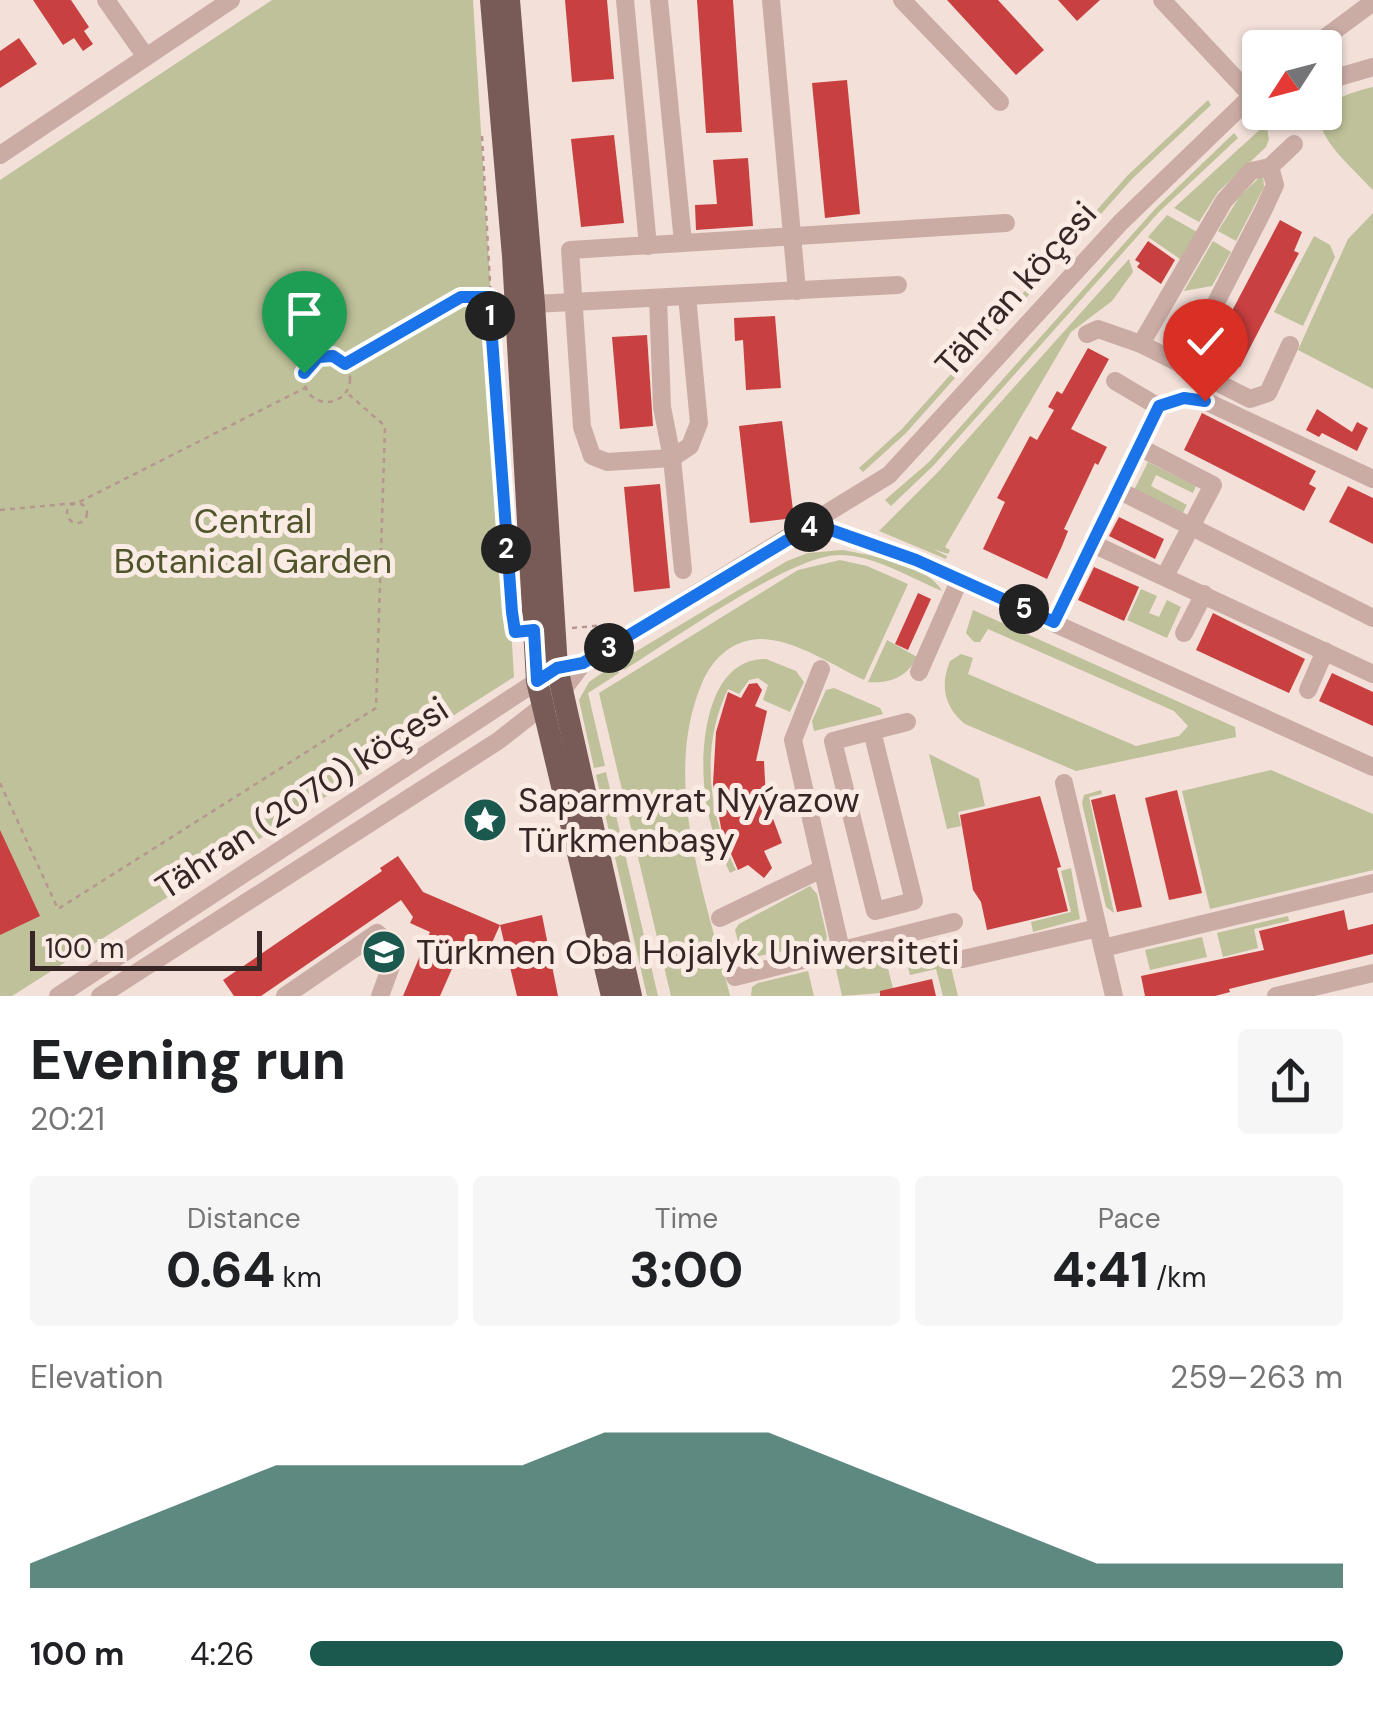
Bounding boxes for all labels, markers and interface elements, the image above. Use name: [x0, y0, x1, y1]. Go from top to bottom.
north arrow: [1242, 30, 1342, 130]
map controls: [1242, 30, 1342, 130]
street label: Tähran köçesi: [925, 192, 1107, 386]
pin: [262, 271, 347, 374]
icon: arrive: [277, 286, 332, 341]
pin: 1: [465, 291, 515, 341]
text: 1: [485, 297, 495, 334]
pin: [1163, 299, 1248, 402]
icon: check: [1178, 314, 1233, 369]
park label: Central Botanical Garden: [114, 498, 392, 584]
pin: 4: [784, 502, 834, 552]
text: 4: [800, 508, 818, 545]
pin: 2: [481, 524, 531, 574]
text: 2: [498, 530, 514, 567]
pin: 5: [999, 584, 1049, 634]
text: 5: [1015, 590, 1033, 627]
pin: 3: [584, 623, 634, 673]
text: 3: [601, 629, 617, 666]
street label: Tähran (2070) köçesi: [147, 686, 457, 910]
place label: Saparmyrat Nyýazow Türkmenbaşy: [518, 777, 860, 863]
place icon: Saparmyrat Nyýazow Türkmenbaşy: [462, 797, 508, 843]
scale bar: [30, 926, 262, 970]
school or university icon: Türkmen Oba Hojalyk Uniwersiteti: [361, 929, 407, 975]
place label: Türkmen Oba Hojalyk Uniwersiteti: [416, 929, 960, 975]
text: 100 m: [45, 930, 124, 967]
text: Evening run: [30, 1024, 346, 1096]
button: share: [1238, 1029, 1343, 1134]
text: 20:21: [30, 1098, 105, 1140]
text: Distance: [187, 1200, 301, 1237]
text: Time: [655, 1200, 718, 1237]
text: Pace: [1098, 1200, 1161, 1237]
text: 0.64: [166, 1237, 275, 1303]
text: 3:00: [630, 1237, 743, 1303]
text: 4:41: [1052, 1237, 1149, 1303]
text: km: [275, 1259, 322, 1296]
text: /km: [1149, 1259, 1206, 1296]
text: Elevation: [30, 1356, 163, 1398]
text: 259–263 m: [1170, 1356, 1343, 1398]
text: 100 m: [30, 1633, 124, 1675]
text: 4:26: [190, 1633, 254, 1675]

